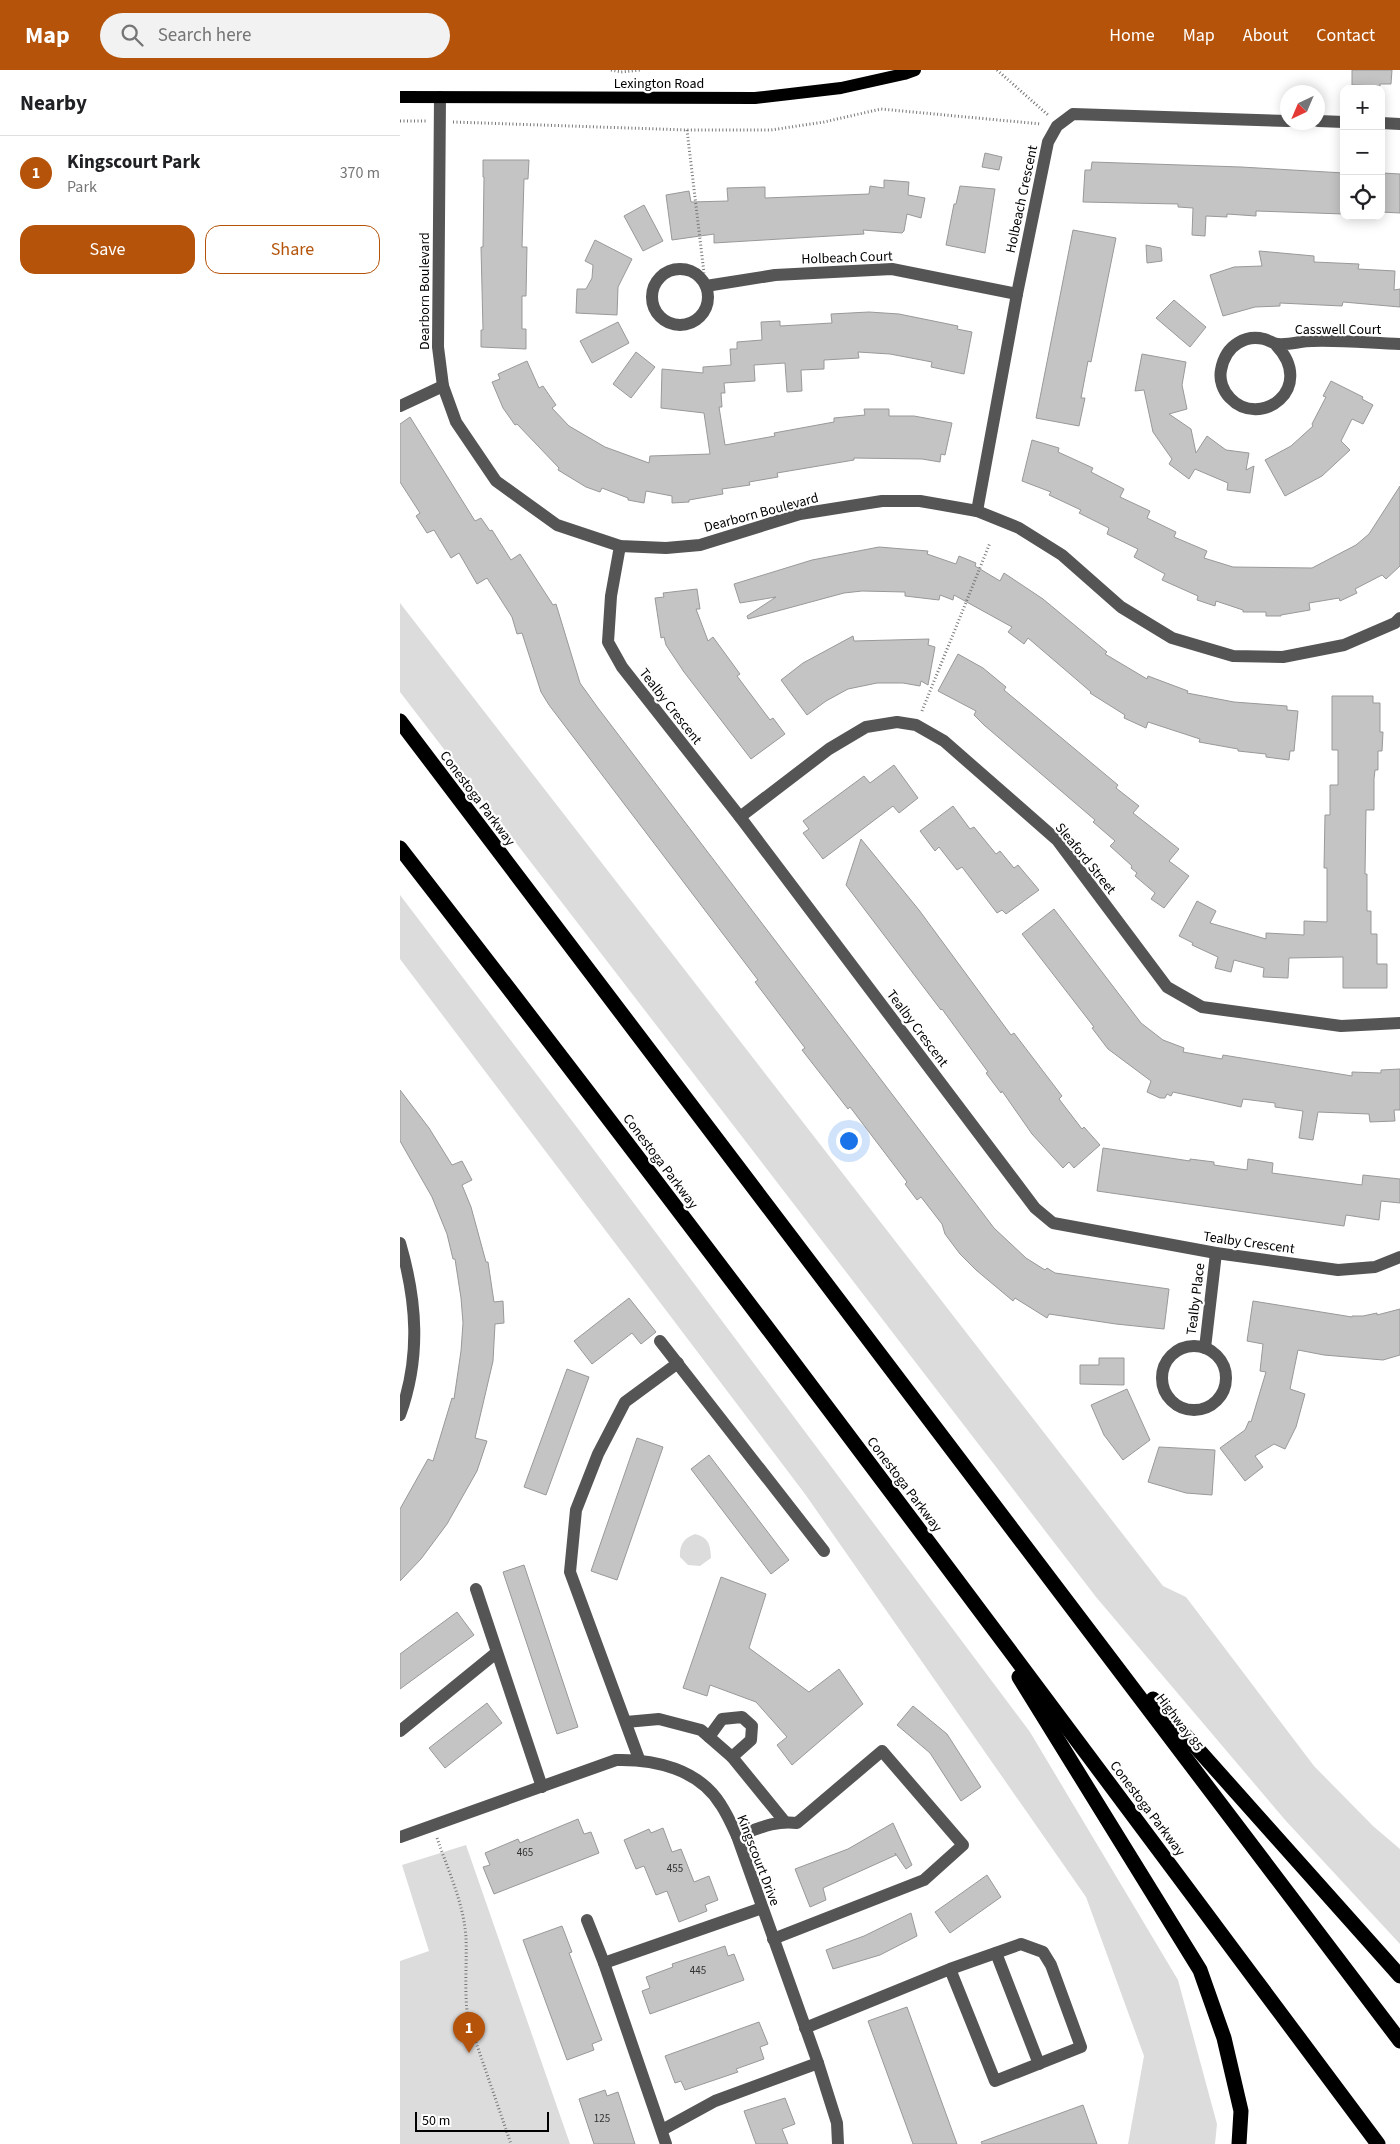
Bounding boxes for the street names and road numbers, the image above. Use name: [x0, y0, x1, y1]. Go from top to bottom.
street label: Lexington Road: [614, 74, 704, 94]
street label: Holbeach Crescent: [1001, 143, 1043, 255]
street label: Dearborn Boulevard: [415, 232, 435, 350]
street label: Holbeach Court: [801, 246, 893, 270]
street label: Casswell Court: [1295, 320, 1382, 340]
street label: Dearborn Boulevard: [702, 488, 821, 538]
street label: Tealby Crescent: [634, 664, 707, 749]
street label: Conestoga Parkway: [435, 747, 520, 851]
street label: Sleaford Street: [1050, 819, 1120, 899]
street label: Tealby Crescent: [882, 986, 953, 1072]
street label: Conestoga Parkway: [618, 1110, 703, 1214]
street label: Tealby Crescent: [1202, 1227, 1296, 1259]
street label: Tealby Place: [1182, 1262, 1210, 1336]
street label: Conestoga Parkway: [862, 1433, 947, 1537]
street label: Highway 85: [1151, 1690, 1208, 1756]
street label: Conestoga Parkway: [1105, 1757, 1190, 1861]
street label: Kingscourt Drive: [732, 1812, 785, 1909]

